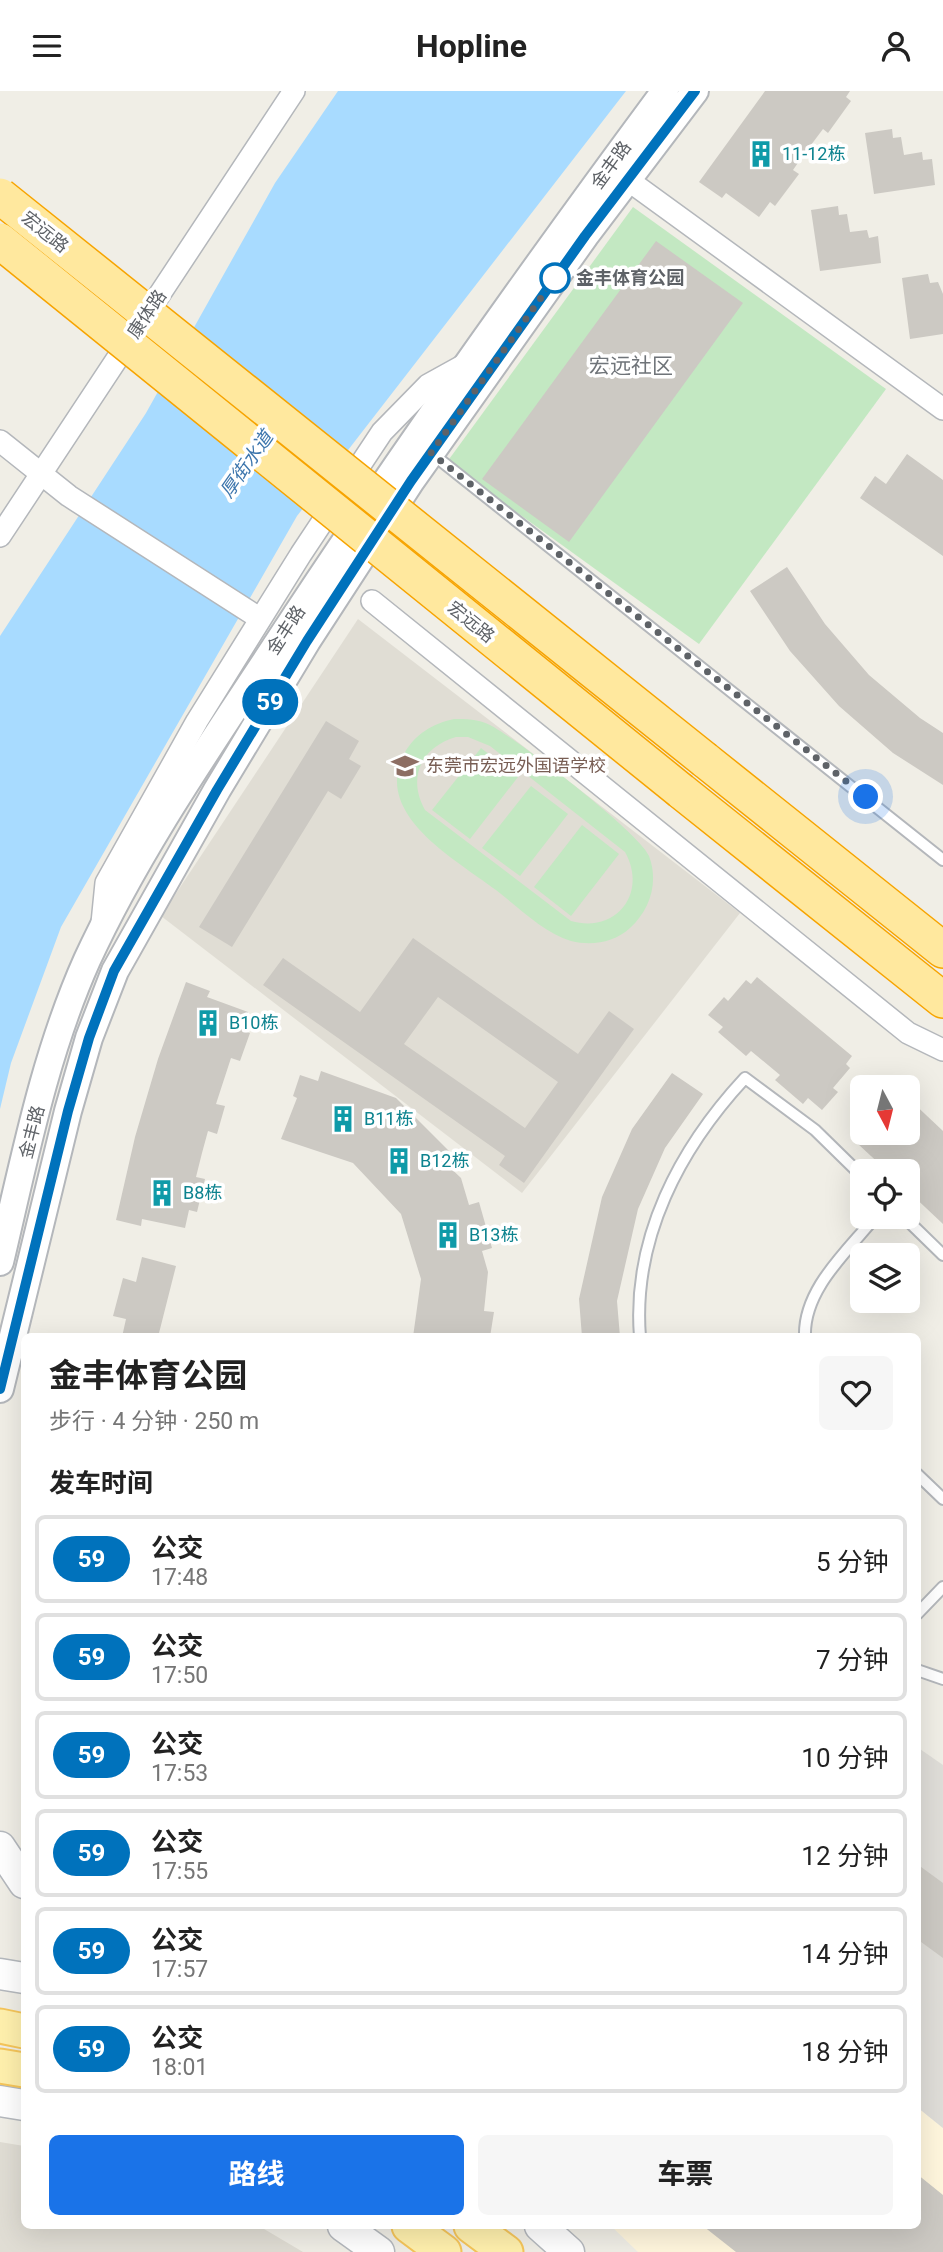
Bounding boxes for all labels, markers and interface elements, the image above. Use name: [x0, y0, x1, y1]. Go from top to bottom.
icon: menu: [28, 27, 66, 65]
text: Hopline: [416, 27, 527, 65]
icon: person: [877, 27, 915, 65]
street label: 金丰路: [586, 137, 635, 193]
building icon: 11-12栋: [746, 139, 776, 169]
place label: 11-12栋: [782, 143, 845, 164]
street label: 宏远路: [18, 206, 73, 257]
marker: 金丰体育公园: [540, 263, 570, 293]
place label: 金丰体育公园: [576, 267, 684, 288]
street label: 康体路: [123, 285, 170, 342]
district label: 宏远社区: [589, 354, 673, 378]
water label: 厚街水道: [215, 424, 279, 502]
street label: 宏远路: [444, 596, 499, 647]
street label: 金丰路: [262, 601, 309, 658]
line badge: 59: [238, 679, 302, 725]
text: 59: [256, 688, 284, 716]
school or university icon: 东莞市宏远外国语学校: [390, 751, 420, 781]
place label: 东莞市宏远外国语学校: [426, 755, 606, 776]
your location: [848, 779, 883, 814]
building icon: B10栋: [193, 1008, 223, 1038]
place label: B10栋: [229, 1012, 278, 1033]
north arrow: [850, 1075, 920, 1145]
map controls: [850, 1075, 920, 1313]
street label: 金丰路: [15, 1103, 48, 1161]
building icon: B11栋: [328, 1104, 358, 1134]
place label: B11栋: [364, 1108, 413, 1129]
building icon: B12栋: [384, 1146, 414, 1176]
place label: B12栋: [420, 1150, 469, 1171]
button: locate: [850, 1159, 920, 1229]
building icon: B8栋: [147, 1178, 177, 1208]
place label: B8栋: [183, 1182, 222, 1203]
building icon: B13栋: [433, 1220, 463, 1250]
place label: B13栋: [469, 1224, 518, 1245]
button: layers: [850, 1243, 920, 1313]
text: 金丰体育公园: [49, 1356, 247, 1395]
button: heart: [819, 1356, 893, 1430]
text: 步行 · 4 分钟 · 250 m: [49, 1408, 259, 1435]
text: 发车时间: [49, 1468, 153, 1498]
text: 公交: [151, 1533, 203, 1563]
text: 59: [78, 1545, 105, 1573]
text: 5 分钟: [816, 1547, 889, 1577]
text: 17:48: [151, 1564, 208, 1591]
text: 公交: [151, 1631, 203, 1661]
text: 59: [78, 1643, 105, 1671]
text: 7 分钟: [816, 1645, 889, 1675]
text: 17:50: [151, 1662, 208, 1689]
text: 公交: [151, 1729, 203, 1759]
text: 59: [78, 1741, 105, 1769]
text: 10 分钟: [801, 1743, 889, 1773]
text: 17:53: [151, 1760, 208, 1787]
text: 公交: [151, 1827, 203, 1857]
text: 59: [78, 1839, 105, 1867]
text: 12 分钟: [801, 1841, 889, 1871]
text: 17:55: [151, 1858, 208, 1885]
text: 公交: [151, 1925, 203, 1955]
text: 59: [78, 1937, 105, 1965]
text: 14 分钟: [801, 1939, 889, 1969]
text: 17:57: [151, 1956, 208, 1983]
text: 公交: [151, 2023, 203, 2053]
text: 59: [78, 2035, 105, 2063]
text: 18 分钟: [801, 2037, 889, 2067]
text: 18:01: [151, 2054, 208, 2081]
button: 路线: [49, 2135, 464, 2215]
button: 车票: [478, 2135, 893, 2215]

